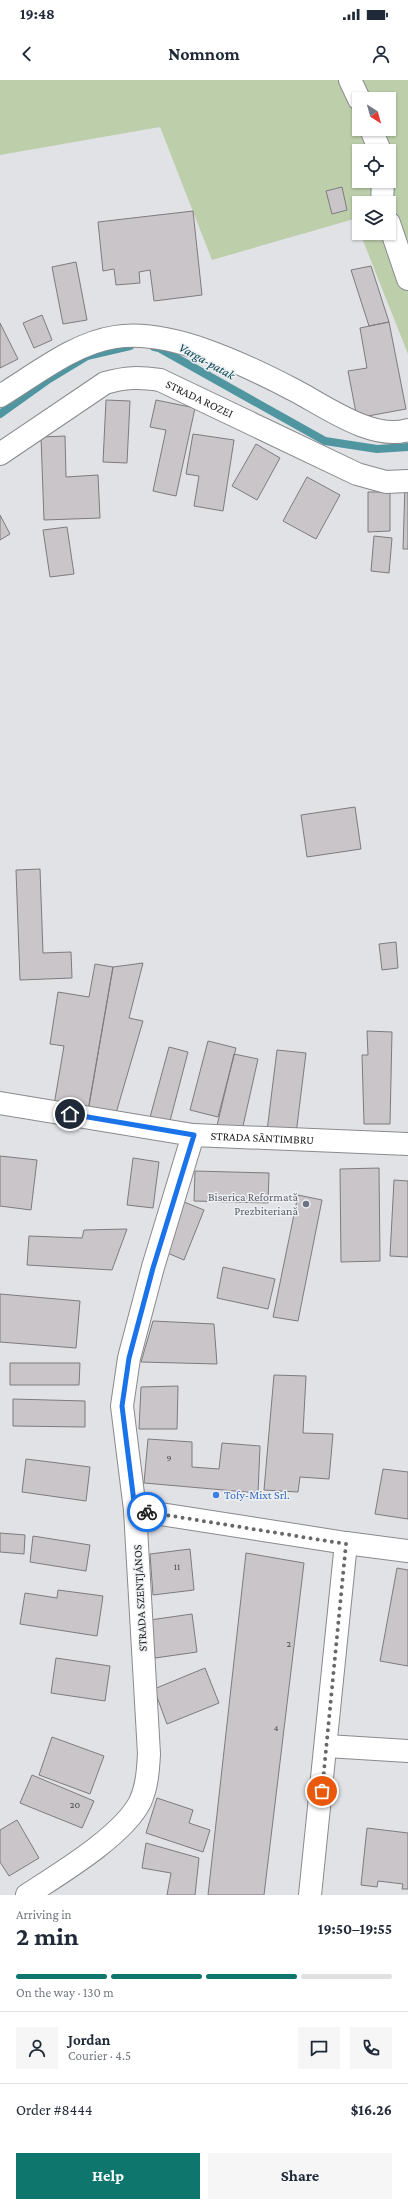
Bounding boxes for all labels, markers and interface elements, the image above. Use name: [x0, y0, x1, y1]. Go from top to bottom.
text: 19:48: [20, 6, 55, 22]
icon: back: [16, 43, 38, 65]
icon: person: [370, 43, 392, 65]
text: Nomnom: [168, 44, 240, 64]
north arrow: [352, 92, 396, 136]
map controls: [352, 92, 396, 240]
button: locate: [352, 144, 396, 188]
button: layers: [352, 196, 396, 240]
water label: Varga-patak: [176, 339, 239, 383]
street label: STRADA ROZEI: [163, 377, 236, 421]
pin: [53, 1097, 87, 1131]
icon: home: [59, 1103, 81, 1125]
street label: STRADA SÂNTIMBRU: [210, 1129, 315, 1147]
place label: Biserica Reformată Prezbiteriană: [208, 1190, 298, 1218]
marker: Biserica Reformată Prezbiteriană: [301, 1199, 311, 1209]
house number: 9: [166, 1452, 172, 1463]
place label: Tofy-Mixt Srl.: [224, 1488, 290, 1502]
marker: Tofy-Mixt Srl.: [211, 1490, 221, 1500]
courier: [127, 1492, 167, 1532]
icon: bike: [136, 1501, 158, 1523]
street label: STRADA SZENTJÁNOS: [130, 1544, 150, 1652]
house number: 11: [174, 1561, 180, 1572]
house number: 2: [287, 1638, 292, 1649]
house number: 4: [273, 1722, 279, 1733]
pin: [305, 1774, 339, 1808]
icon: bag: [311, 1780, 333, 1802]
house number: 20: [70, 1799, 81, 1810]
text: Arriving in: [16, 1907, 72, 1922]
text: 19:50–19:55: [318, 1921, 392, 1937]
text: 2 min: [16, 1922, 79, 1951]
text: On the way · 130 m: [16, 1985, 114, 2000]
button: person: [16, 2027, 58, 2069]
button: chat: [298, 2027, 340, 2069]
button: phone: [350, 2027, 392, 2069]
text: Jordan: [68, 2032, 110, 2048]
text: Courier · 4.5: [68, 2048, 131, 2063]
text: Order #8444: [16, 2102, 92, 2118]
text: $16.26: [351, 2102, 392, 2118]
button: Help: [16, 2153, 200, 2199]
button: Share: [208, 2153, 392, 2199]

